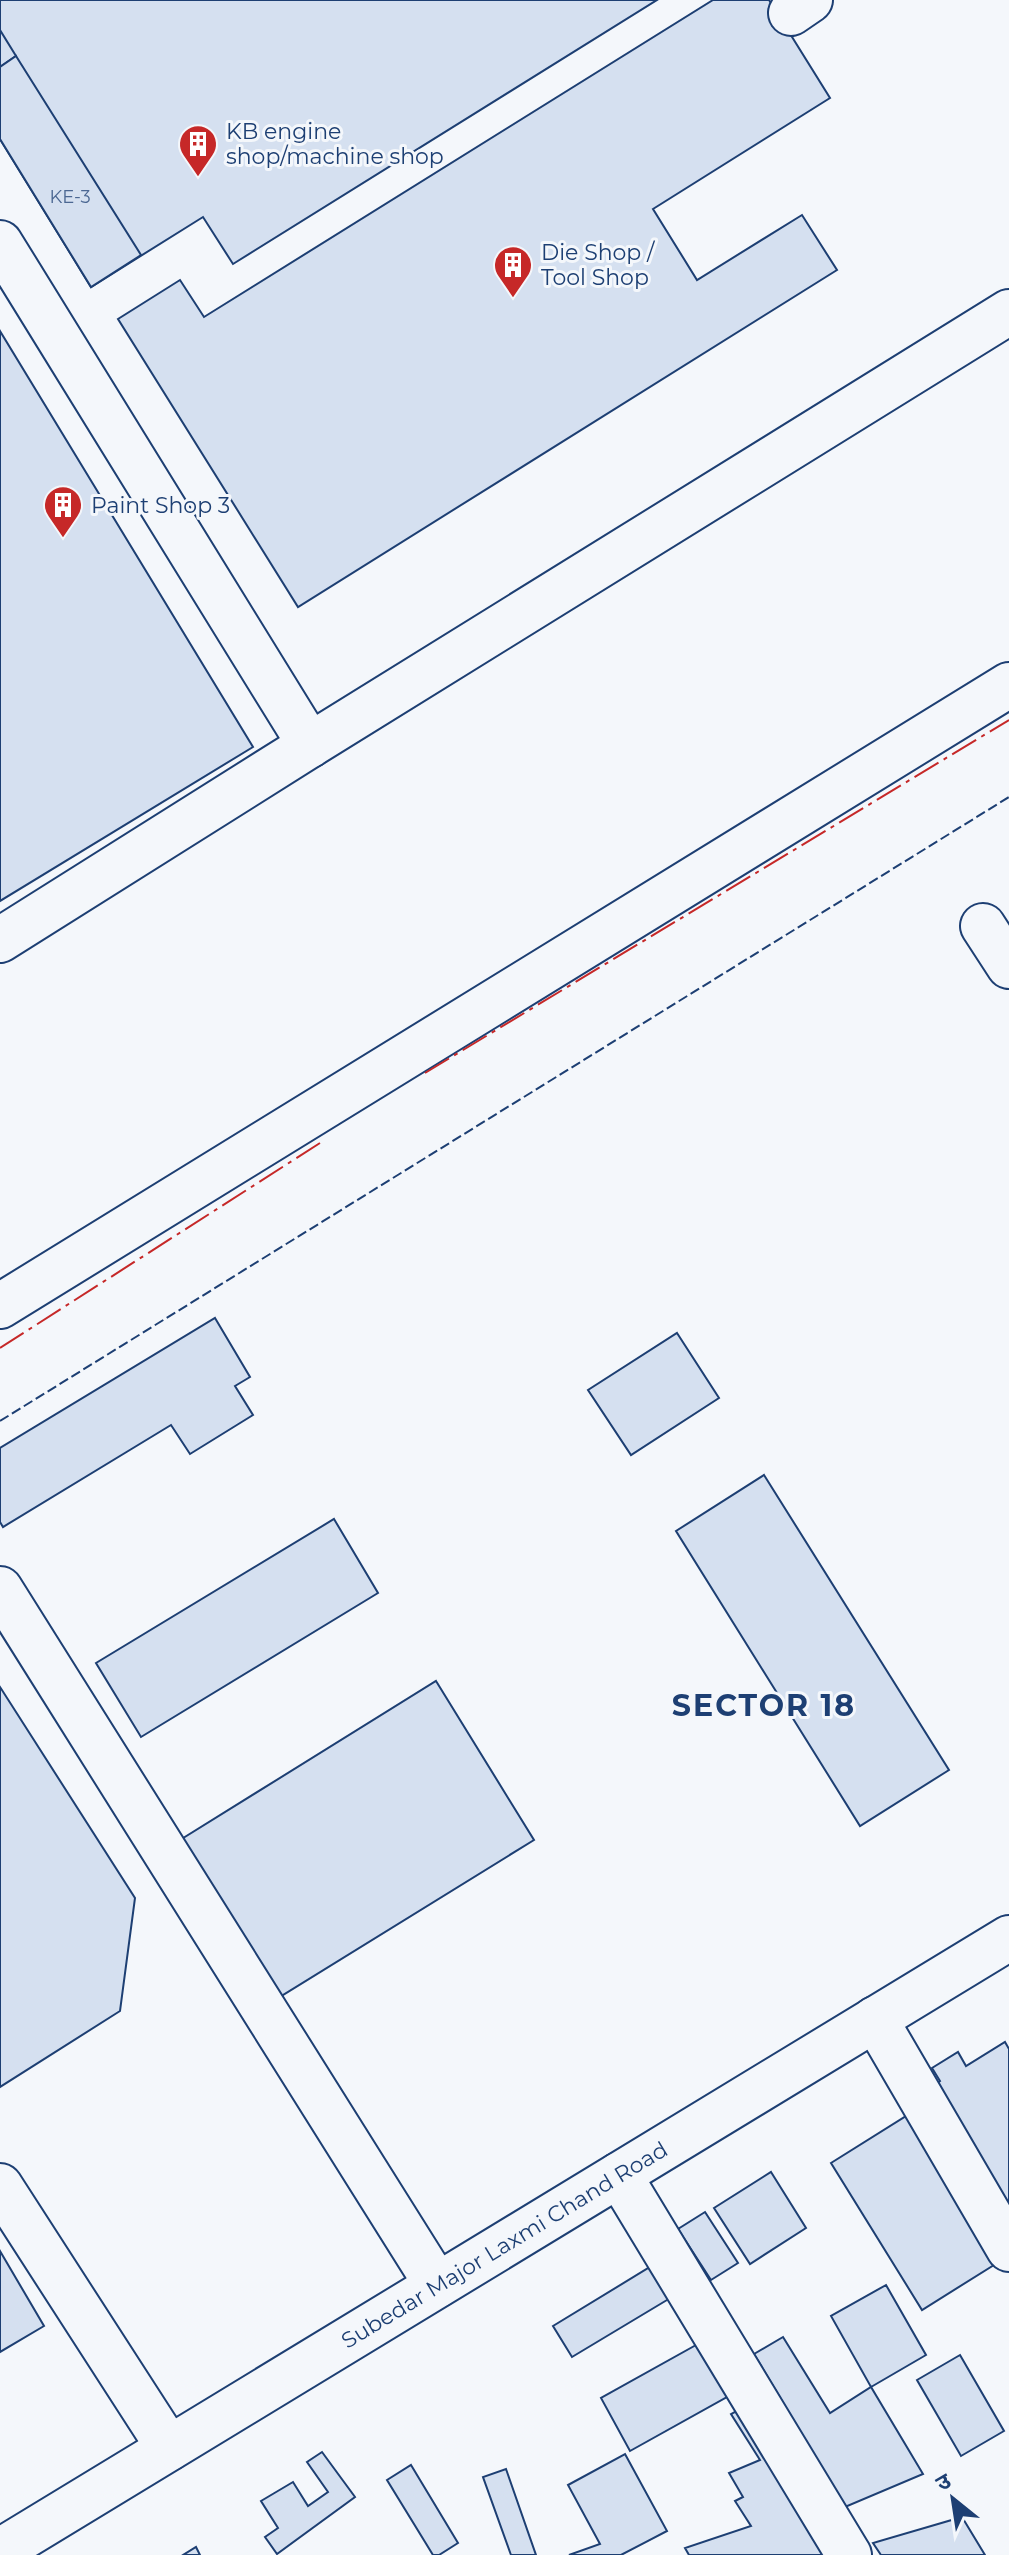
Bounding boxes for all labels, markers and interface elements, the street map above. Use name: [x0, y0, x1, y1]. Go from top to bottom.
place label: KB engine shop/machine shop: [226, 118, 444, 170]
building icon: KB engine shop/machine shop: [177, 123, 219, 178]
house number: KE-3: [49, 186, 91, 208]
place label: Die Shop / Tool Shop: [541, 239, 656, 291]
building icon: Die Shop / Tool Shop: [492, 244, 534, 299]
building icon: Paint Shop 3: [42, 484, 84, 539]
place label: Paint Shop 3: [91, 492, 230, 519]
district label: SECTOR 18: [672, 1687, 856, 1724]
street label: Subedar Major Laxmi Chand Road: [336, 2135, 672, 2354]
north arrow: [913, 2459, 993, 2539]
text: उ: [931, 2467, 957, 2497]

